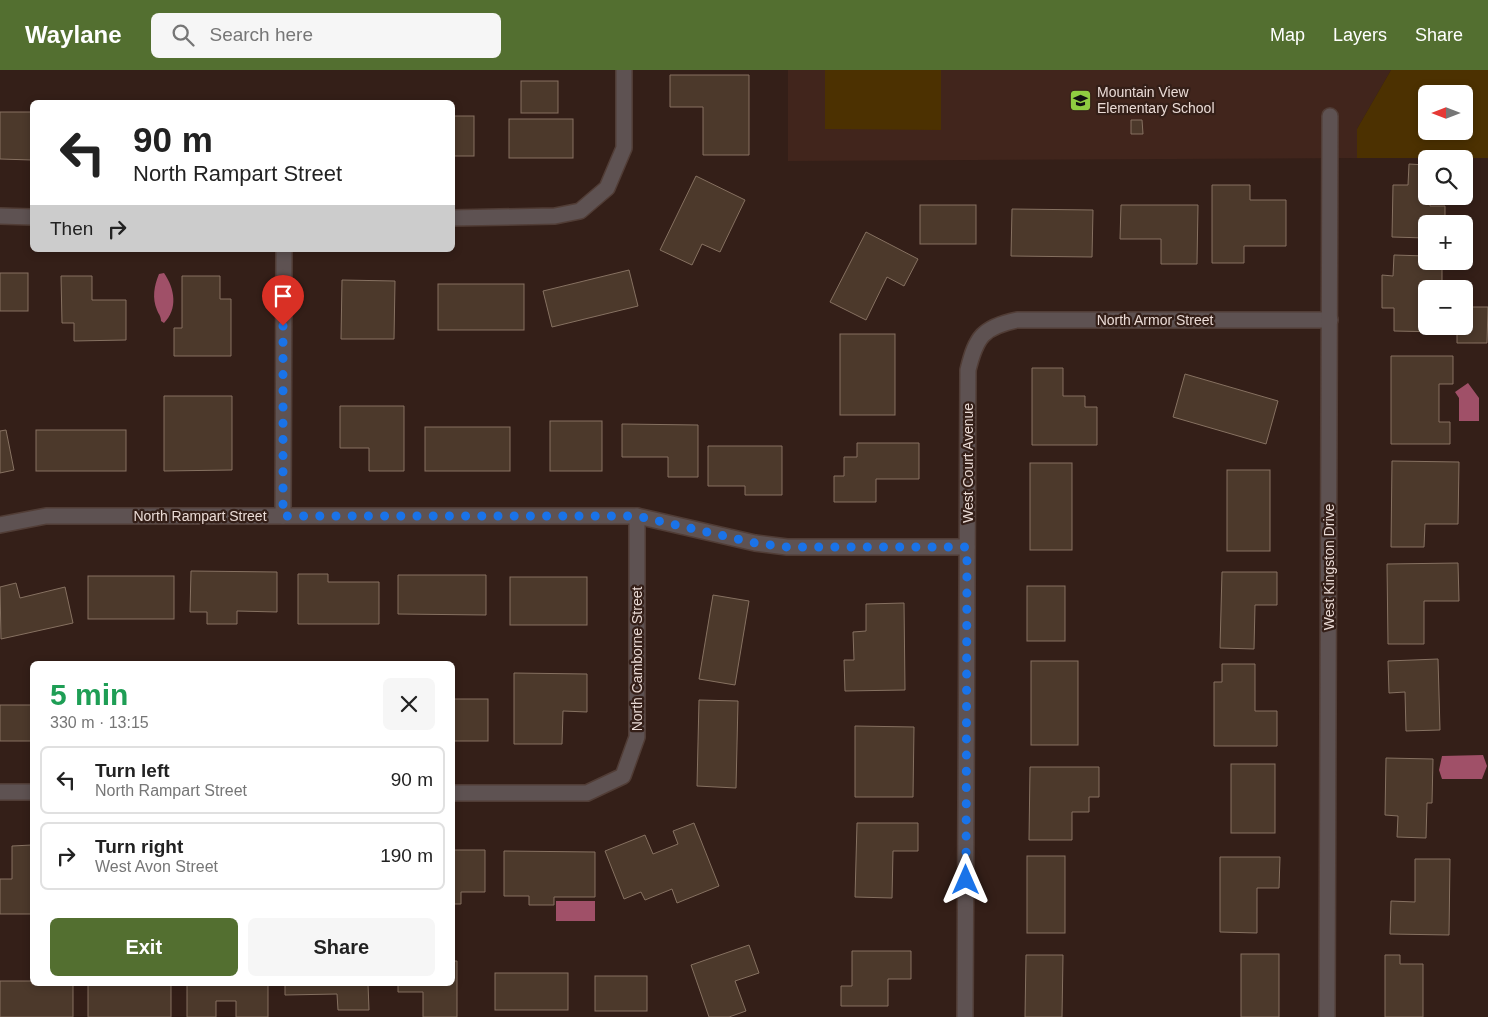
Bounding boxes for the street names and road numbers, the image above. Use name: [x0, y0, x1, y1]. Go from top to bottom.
street label: North Armor Street: [1097, 312, 1213, 328]
street label: West Court Avenue: [960, 403, 976, 523]
street label: West Kingston Drive: [1321, 504, 1337, 630]
street label: North Rampart Street: [133, 508, 267, 524]
street label: North Camborne Street: [629, 587, 645, 731]

